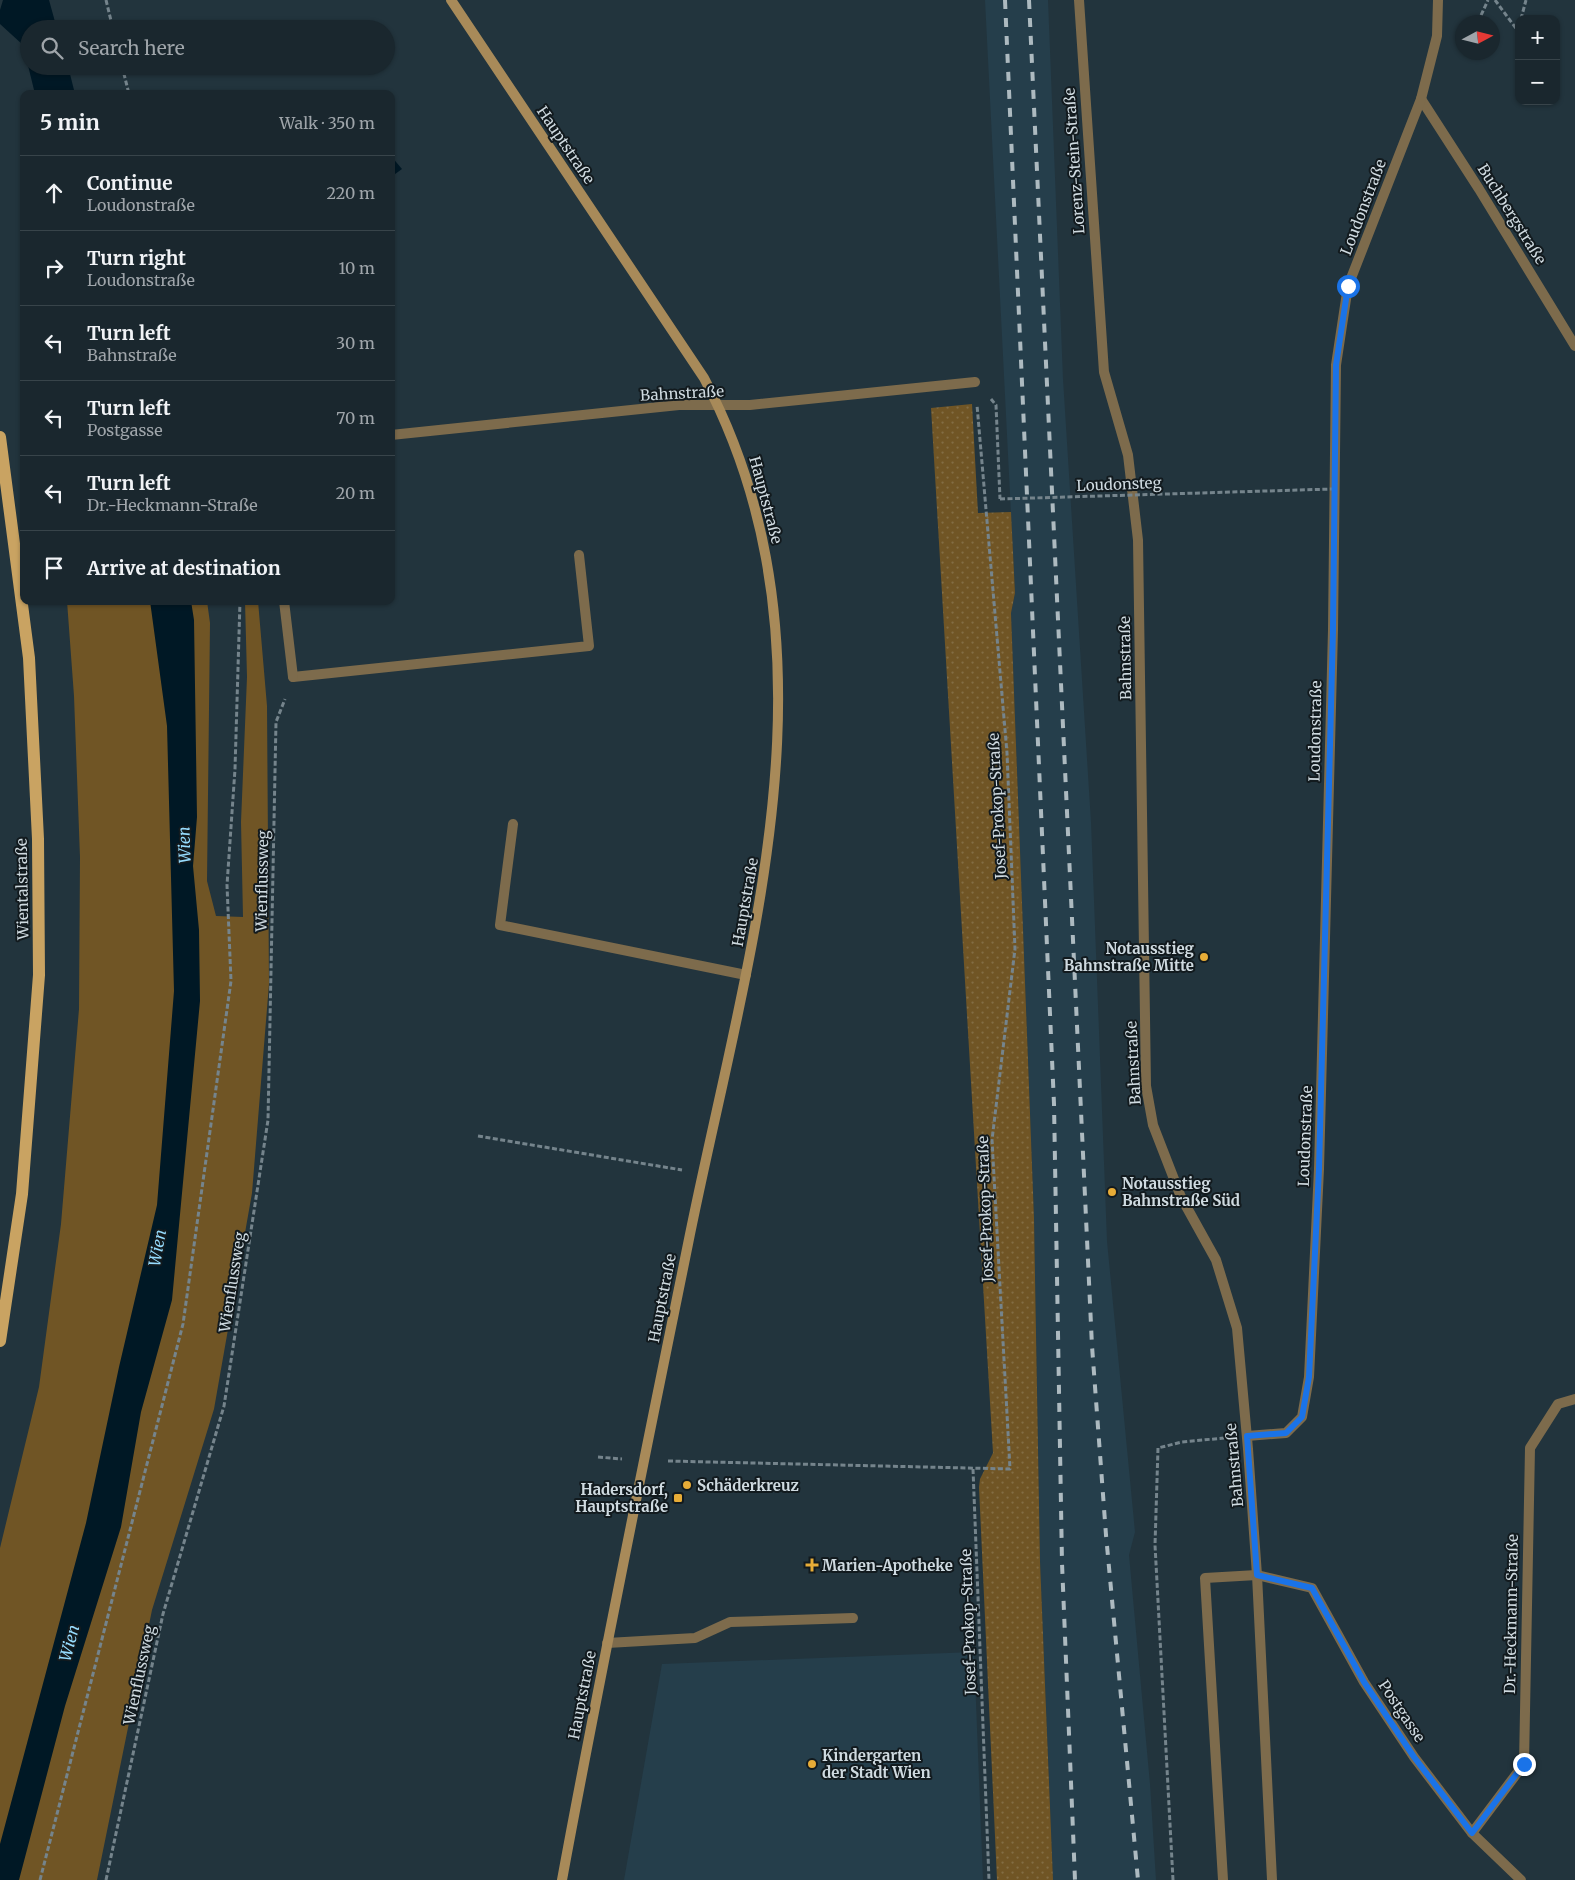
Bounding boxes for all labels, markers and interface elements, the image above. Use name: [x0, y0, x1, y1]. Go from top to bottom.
north arrow: [1455, 15, 1500, 60]
map controls: [1515, 15, 1560, 105]
button: +: [1515, 15, 1560, 60]
search box: [20, 20, 395, 75]
icon: search: [38, 34, 66, 62]
text: Search here: [78, 36, 185, 60]
button: −: [1515, 60, 1560, 105]
street label: Lorenz-Stein-Straße: [1059, 87, 1089, 235]
street label: Hauptstraße: [533, 102, 599, 188]
text: 5 min: [40, 109, 100, 136]
text: Walk · 350 m: [279, 113, 375, 133]
street label: Loudonstraße: [1336, 156, 1390, 258]
street label: Buchbergstraße: [1474, 160, 1551, 268]
text: Continue: [87, 171, 173, 195]
icon: ahead: [40, 179, 68, 207]
text: 220 m: [327, 183, 375, 203]
text: Loudonstraße: [87, 195, 195, 215]
text: Turn right: [87, 246, 186, 270]
icon: right: [40, 254, 68, 282]
text: 10 m: [338, 258, 375, 278]
text: Loudonstraße: [87, 270, 195, 290]
route start: [1337, 275, 1360, 298]
text: Turn left: [87, 321, 171, 345]
icon: left: [40, 329, 68, 357]
text: 30 m: [336, 333, 375, 353]
text: Bahnstraße: [87, 345, 177, 365]
street label: Bahnstraße: [640, 381, 725, 405]
text: Turn left: [87, 396, 171, 420]
icon: left: [40, 404, 68, 432]
text: 70 m: [336, 408, 375, 428]
text: Postgasse: [87, 420, 163, 440]
street label: Hauptstraße: [745, 454, 787, 546]
text: Turn left: [87, 471, 171, 495]
street label: Loudonsteg: [1076, 473, 1162, 495]
icon: left: [40, 479, 68, 507]
text: 20 m: [336, 483, 375, 503]
text: Dr.-Heckmann-Straße: [87, 495, 258, 515]
icon: arrive: [40, 554, 68, 582]
text: Arrive at destination: [87, 556, 281, 580]
street label: Bahnstraße: [1115, 616, 1135, 700]
street label: Loudonstraße: [1305, 680, 1325, 782]
street label: Josef-Prokop-Straße: [984, 732, 1010, 881]
water label: Wien: [173, 826, 195, 864]
street label: Wienflussweg: [252, 830, 272, 933]
street label: Wientalstraße: [12, 838, 32, 941]
street label: Hauptstraße: [728, 856, 762, 948]
place label: Notausstieg Bahnstraße Mitte: [1064, 939, 1195, 975]
marker: Notausstieg Bahnstraße Mitte: [1198, 951, 1210, 963]
street label: Bahnstraße: [1121, 1020, 1145, 1105]
street label: Loudonstraße: [1294, 1085, 1316, 1187]
street label: Josef-Prokop-Straße: [973, 1135, 997, 1284]
place label: Notausstieg Bahnstraße Süd: [1122, 1174, 1240, 1210]
marker: Notausstieg Bahnstraße Süd: [1106, 1186, 1118, 1198]
water label: Wien: [144, 1228, 170, 1268]
street label: Wienflussweg: [215, 1230, 249, 1335]
street label: Hauptstraße: [644, 1252, 680, 1344]
street label: Bahnstraße: [1221, 1422, 1247, 1508]
place label: Schäderkreuz: [697, 1476, 799, 1495]
marker: Schäderkreuz: [681, 1479, 693, 1491]
place label: Hadersdorf, Hauptstraße: [575, 1480, 668, 1516]
marker: Hadersdorf, Hauptstraße: [672, 1492, 684, 1504]
street label: Dr.-Heckmann-Straße: [1500, 1534, 1522, 1694]
street label: Josef-Prokop-Straße: [956, 1548, 980, 1697]
place label: Marien-Apotheke: [822, 1556, 953, 1575]
marker: Marien-Apotheke: [806, 1559, 818, 1571]
water label: Wien: [55, 1622, 83, 1664]
street label: Wienflussweg: [119, 1623, 159, 1728]
street label: Hauptstraße: [564, 1649, 600, 1741]
street label: Postgasse: [1374, 1676, 1430, 1746]
place label: Kindergarten der Stadt Wien: [822, 1746, 931, 1782]
route end: [1513, 1753, 1536, 1776]
marker: Kindergarten der Stadt Wien: [806, 1758, 818, 1770]

